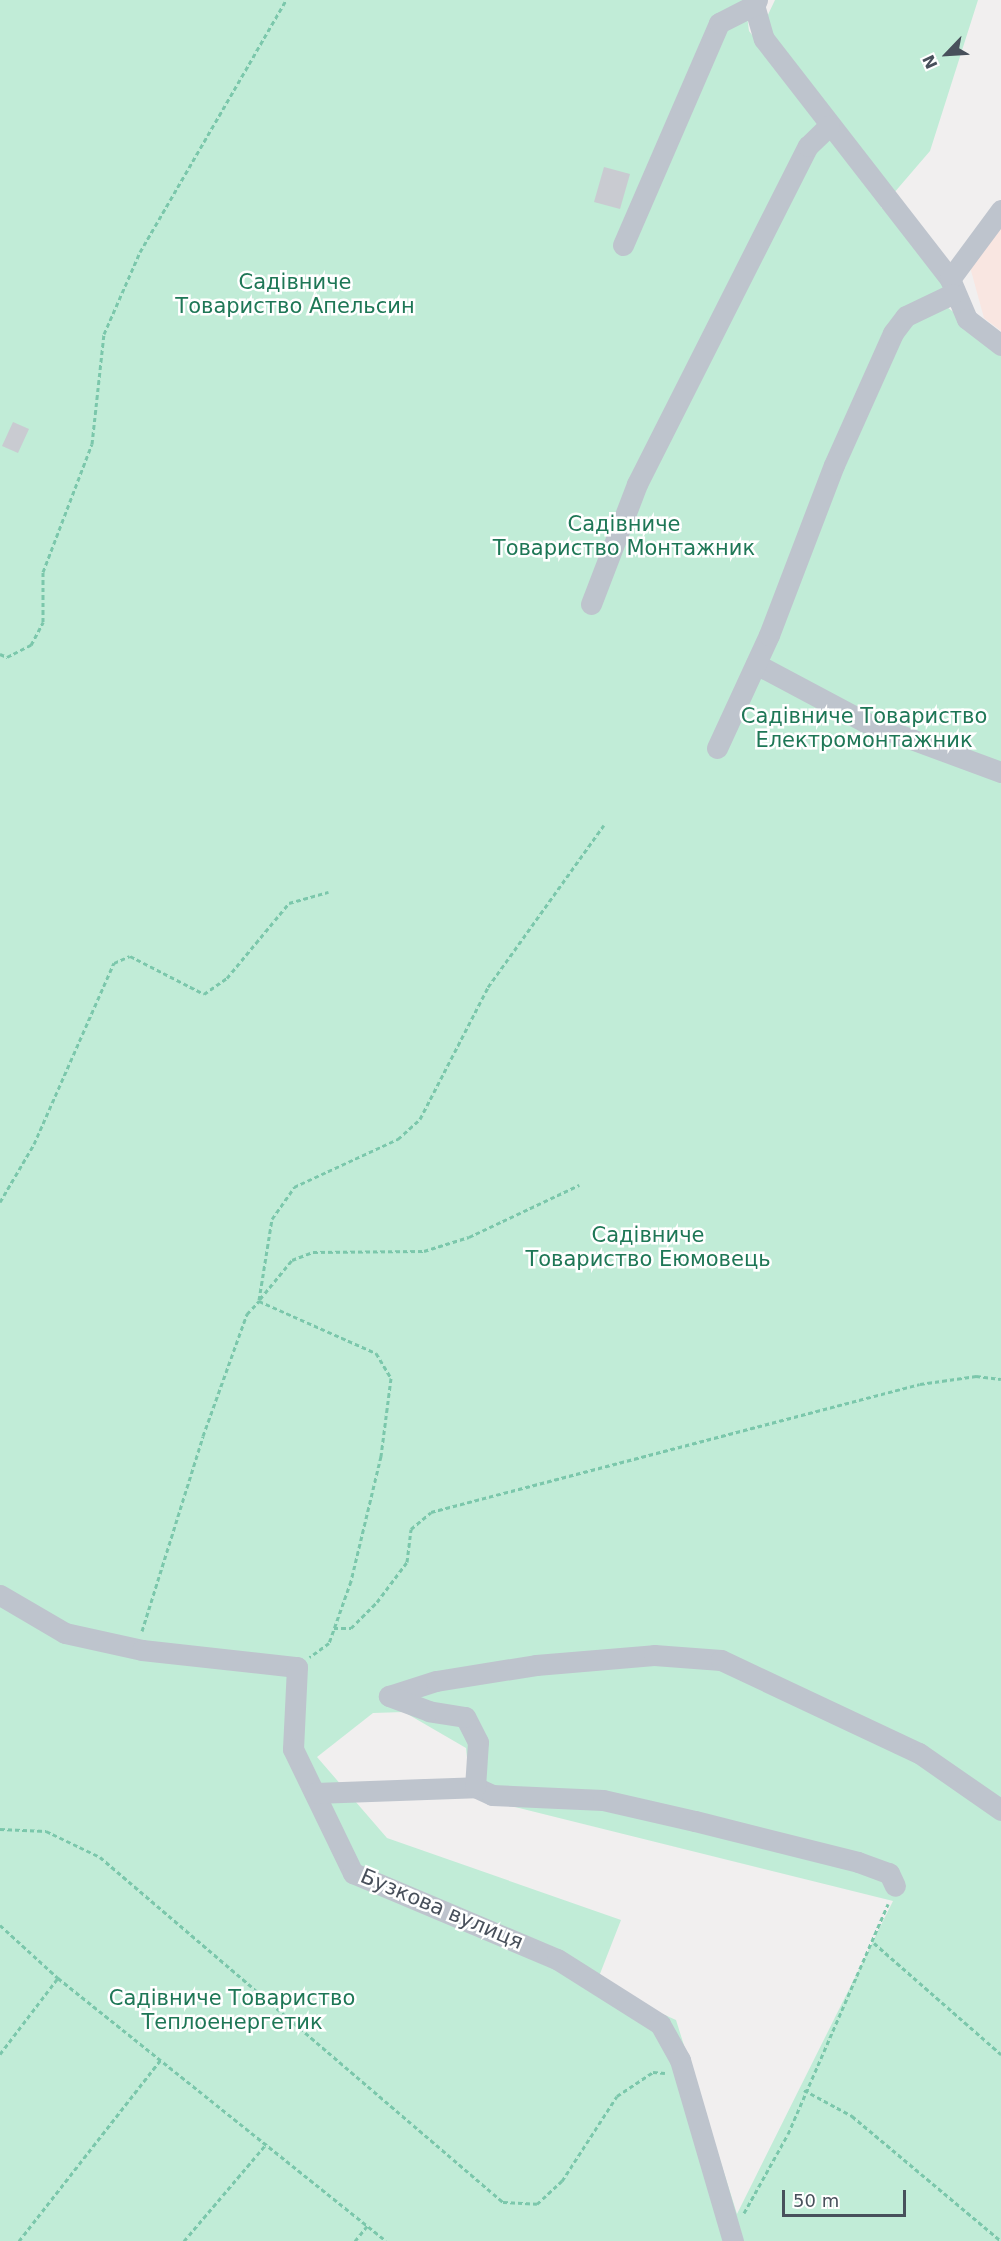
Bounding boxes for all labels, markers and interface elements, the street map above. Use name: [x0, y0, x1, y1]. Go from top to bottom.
north arrow: [917, 24, 977, 84]
text: N: [919, 52, 942, 72]
park label: Садівниче Товариство Апельсин: [175, 269, 415, 319]
park label: Садівниче Товариство Монтажник: [493, 511, 755, 561]
park label: Садівниче Товариство Електромонтажник: [741, 703, 987, 753]
park label: Садівниче Товариство Еюмовець: [525, 1222, 771, 1272]
street label: Бузкова вулиця: [357, 1863, 527, 1955]
park label: Садівниче Товариство Теплоенергетик: [109, 1985, 355, 2035]
scale bar: [785, 2178, 910, 2216]
text: 50 m: [793, 2190, 839, 2211]

